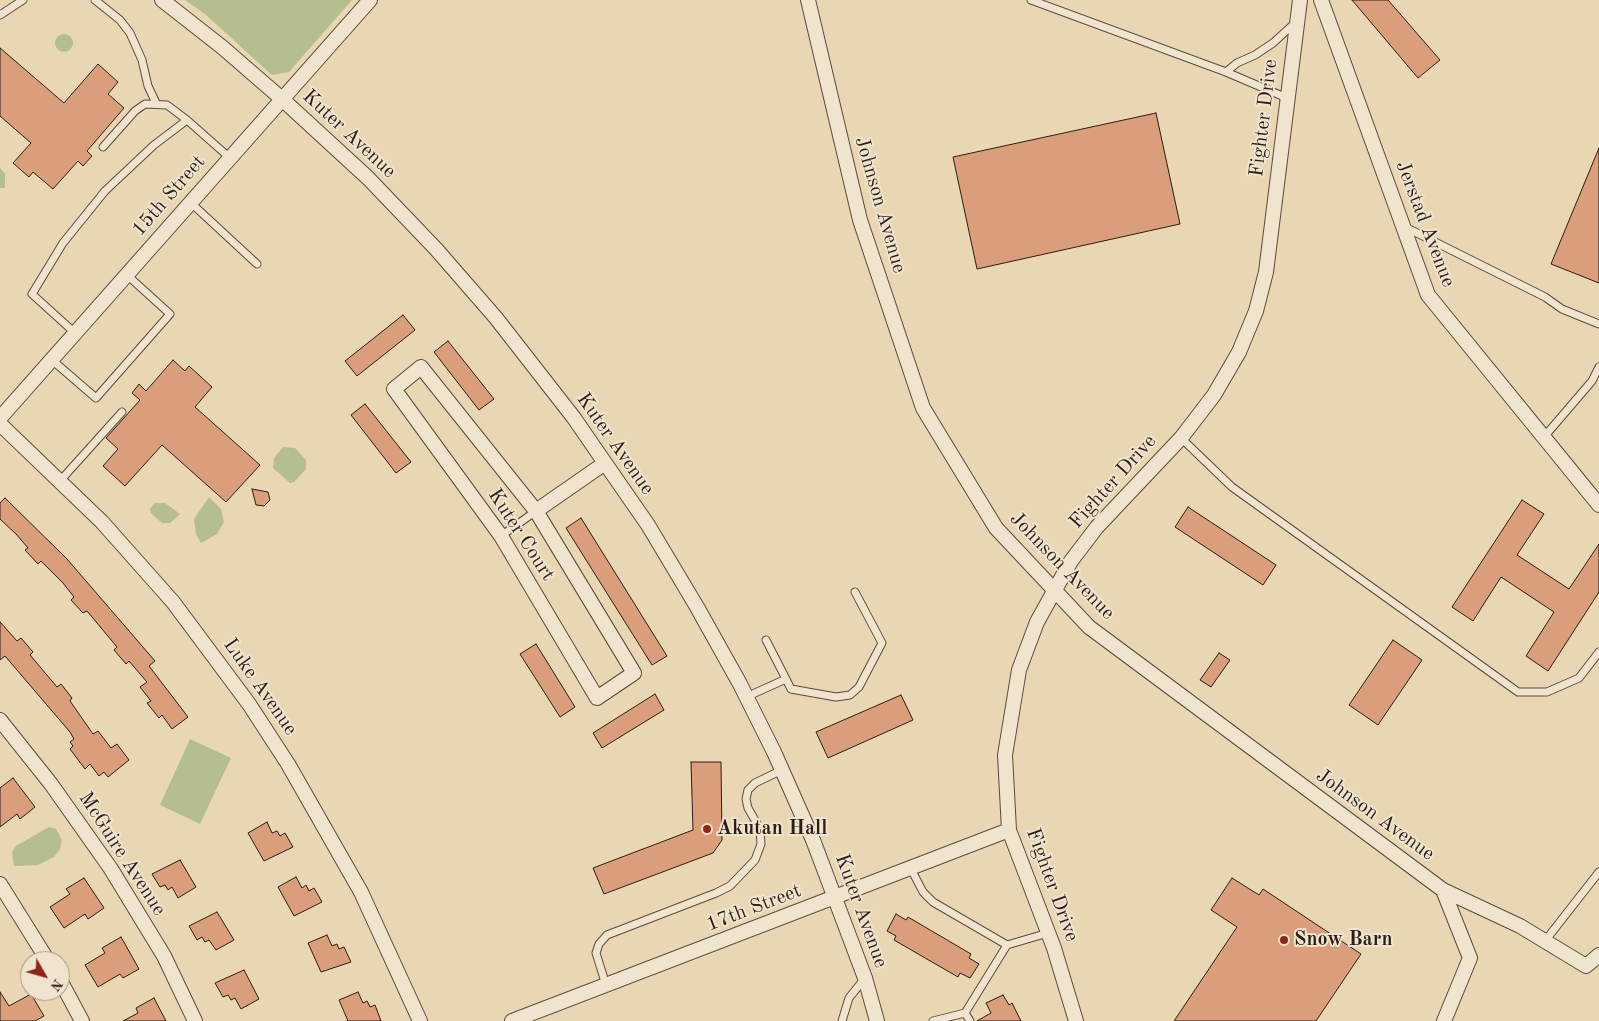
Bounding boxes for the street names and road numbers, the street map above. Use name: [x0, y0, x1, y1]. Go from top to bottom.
street label: Fighter Drive: [1245, 58, 1283, 178]
street label: Kuter Avenue: [297, 85, 401, 183]
street label: Johnson Avenue: [849, 134, 911, 276]
street label: 15th Street: [127, 151, 211, 241]
street label: Jerstad Avenue: [1390, 157, 1460, 291]
street label: Kuter Avenue: [571, 388, 659, 500]
street label: Fighter Drive: [1064, 430, 1162, 534]
street label: Kuter Court: [482, 484, 560, 586]
street label: Johnson Avenue: [1004, 507, 1120, 625]
street label: Luke Avenue: [218, 634, 302, 740]
street label: Johnson Avenue: [1311, 764, 1439, 866]
street label: McGuire Avenue: [73, 788, 171, 920]
street label: Fighter Drive: [1020, 825, 1084, 945]
street label: Kuter Avenue: [829, 851, 893, 971]
street label: 17th Street: [703, 879, 805, 937]

